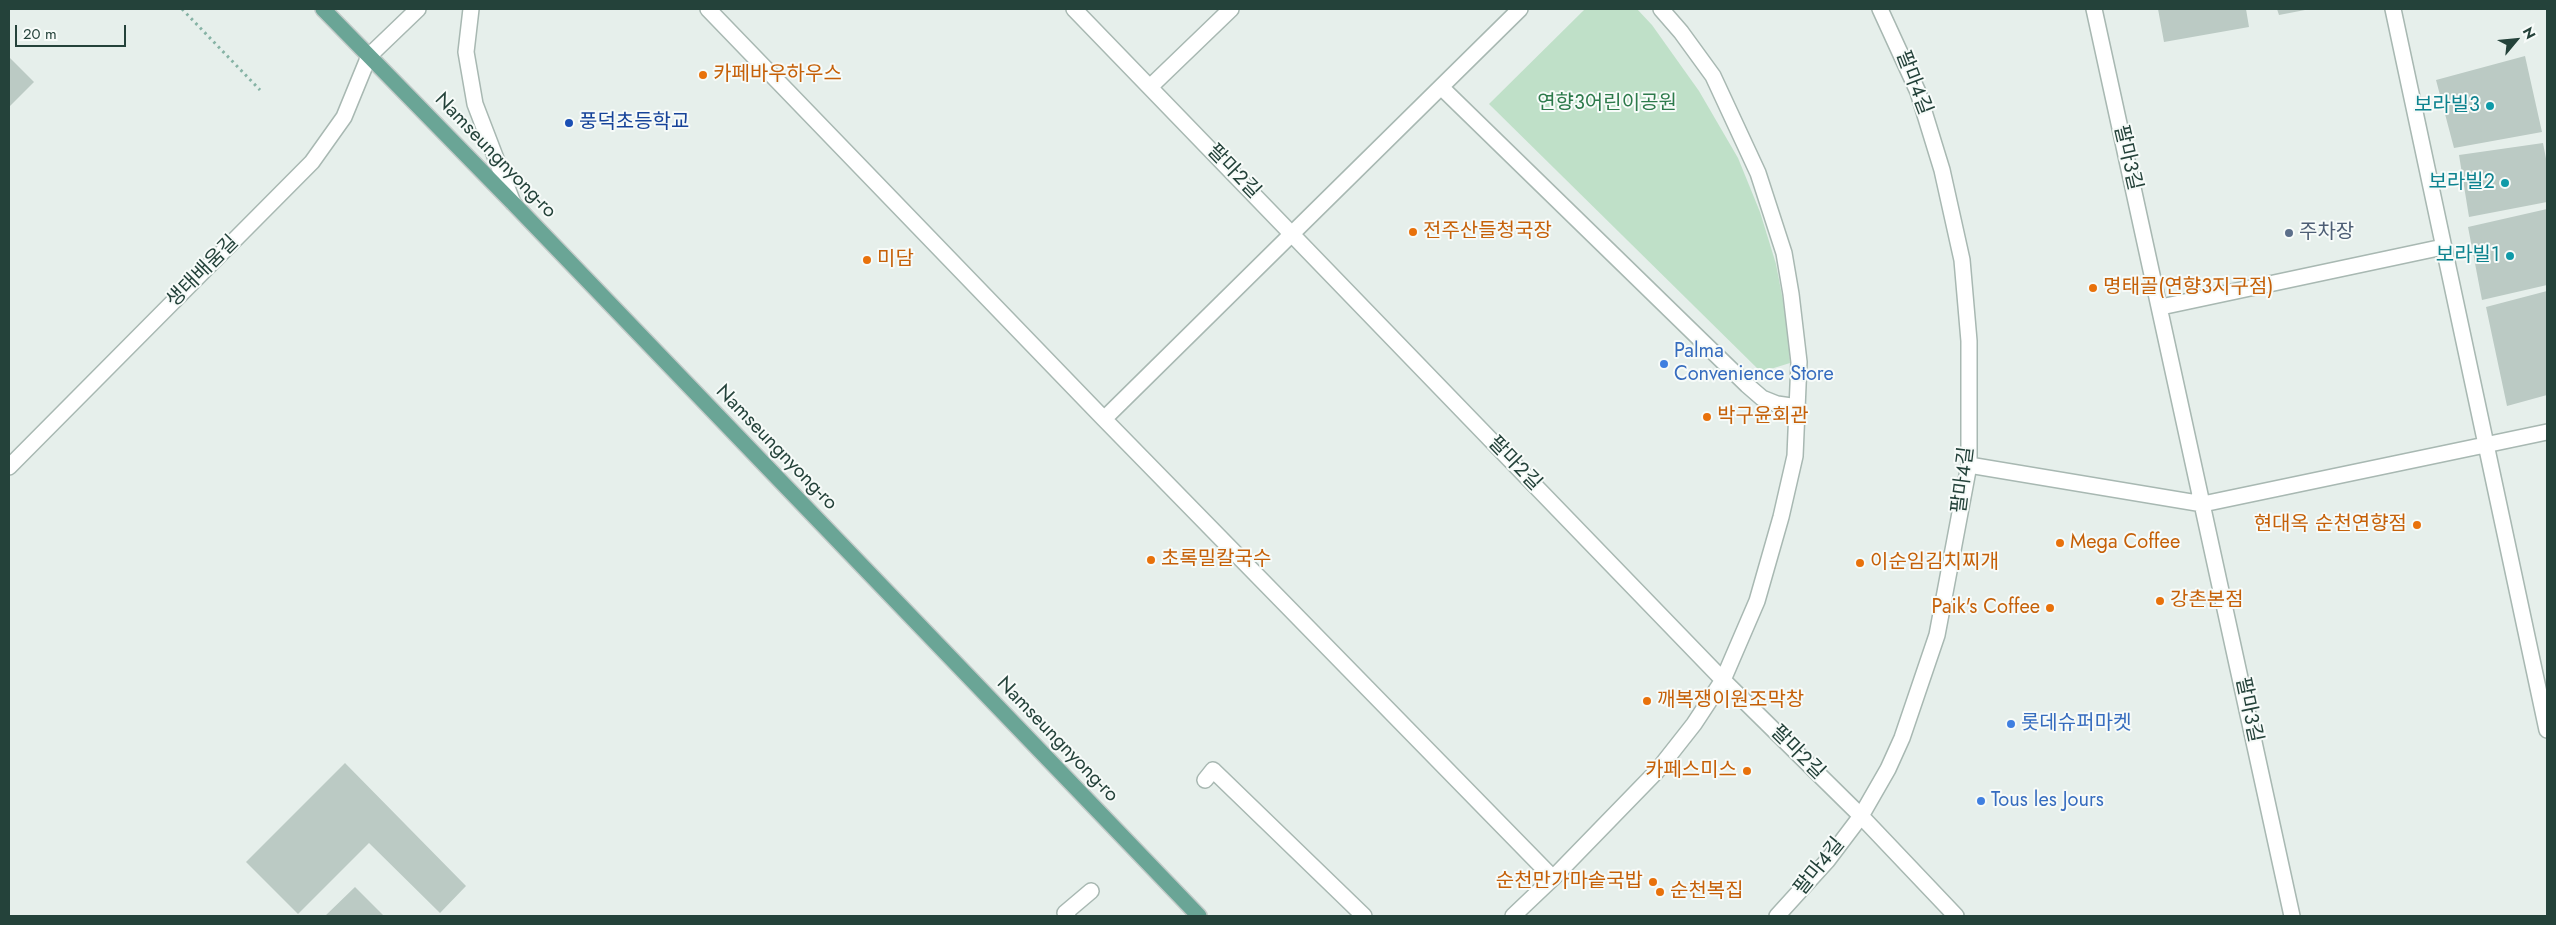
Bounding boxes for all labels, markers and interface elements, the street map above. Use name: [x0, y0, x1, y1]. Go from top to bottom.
scale bar: [18, 15, 129, 47]
north arrow: [2491, 15, 2541, 65]
text: 20 m: [23, 23, 57, 45]
text: N: [2518, 23, 2541, 43]
street label: 팔마4길: [1890, 47, 1936, 119]
place label: 카페바우하우스: [713, 63, 842, 87]
marker: 카페바우하우스: [697, 69, 709, 81]
street label: Namseungnyong-ro: [429, 88, 561, 224]
park label: 연향3어린이공원: [1537, 92, 1677, 116]
place label: 보라빌3: [2414, 94, 2480, 118]
marker: 보라빌3: [2484, 100, 2496, 112]
place label: 풍덕초등학교: [579, 111, 689, 135]
marker: 풍덕초등학교: [563, 117, 575, 129]
street label: 팔마3길: [2108, 123, 2146, 193]
street label: 팔마2길: [1201, 140, 1265, 204]
place label: 보라빌2: [2428, 171, 2495, 195]
marker: 보라빌2: [2499, 177, 2511, 189]
place label: 전주산들청국장: [1423, 220, 1552, 244]
place label: 주차장: [2299, 221, 2354, 245]
marker: 전주산들청국장: [1407, 226, 1419, 238]
marker: 주차장: [2283, 227, 2295, 239]
street label: 생태배움길: [162, 231, 244, 313]
place label: 보라빌1: [2436, 244, 2500, 268]
place label: 미담: [877, 248, 914, 272]
marker: 보라빌1: [2504, 250, 2516, 262]
marker: 미담: [861, 254, 873, 266]
place label: 명태골(연향3지구점): [2103, 276, 2274, 300]
marker: 명태골(연향3지구점): [2087, 282, 2099, 294]
place label: Palma Convenience Store: [1674, 340, 1834, 387]
marker: Palma Convenience Store: [1658, 358, 1670, 370]
street label: Namseungnyong-ro: [710, 380, 842, 516]
place label: 박구윤회관: [1717, 405, 1809, 429]
marker: 박구윤회관: [1701, 411, 1713, 423]
street label: 팔마2길: [1482, 432, 1546, 496]
street label: 팔마4길: [1948, 445, 1980, 515]
place label: 현대옥 순천연향점: [2254, 513, 2407, 537]
marker: 현대옥 순천연향점: [2411, 519, 2423, 531]
place label: Mega Coffee: [2070, 531, 2180, 555]
marker: Mega Coffee: [2054, 537, 2066, 549]
place label: 초록밀칼국수: [1161, 548, 1271, 572]
place label: 이순임김치찌개: [1870, 551, 1999, 575]
marker: 초록밀칼국수: [1145, 554, 1157, 566]
marker: 이순임김치찌개: [1854, 557, 1866, 569]
place label: 강촌본점: [2170, 589, 2244, 613]
marker: 강촌본점: [2154, 595, 2166, 607]
place label: Paik's Coffee: [1932, 596, 2040, 620]
marker: Paik's Coffee: [2044, 602, 2056, 614]
street label: Namseungnyong-ro: [991, 672, 1123, 808]
street label: 팔마3길: [2229, 675, 2267, 745]
place label: 깨복쟁이원조막창: [1657, 689, 1804, 713]
marker: 깨복쟁이원조막창: [1641, 695, 1653, 707]
place label: 롯데슈퍼마켓: [2021, 712, 2131, 736]
marker: 롯데슈퍼마켓: [2005, 718, 2017, 730]
street label: 팔마2길: [1765, 721, 1829, 785]
place label: 카페스미스: [1645, 759, 1737, 783]
marker: 카페스미스: [1741, 765, 1753, 777]
place label: Tous les Jours: [1991, 789, 2104, 813]
marker: Tous les Jours: [1975, 795, 1987, 807]
street label: 팔마4길: [1790, 833, 1850, 901]
place label: 순천만가마솥국밥: [1496, 870, 1643, 894]
marker: 순천만가마솥국밥: [1647, 876, 1659, 888]
place label: 순천복집: [1670, 880, 1744, 904]
marker: 순천복집: [1654, 886, 1666, 898]

